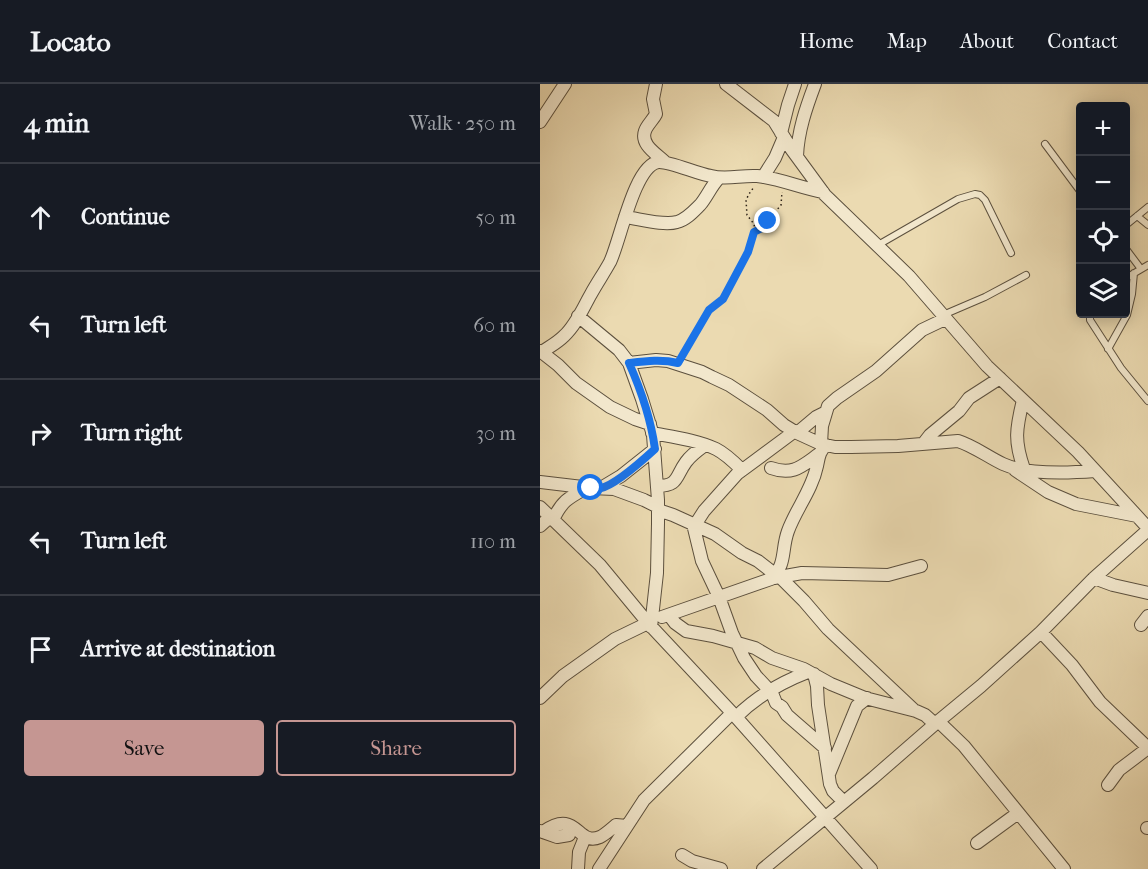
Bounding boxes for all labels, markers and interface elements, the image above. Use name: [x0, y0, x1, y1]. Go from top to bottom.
text: Locato: [30, 25, 111, 58]
text: Home: [799, 29, 854, 53]
text: Map: [887, 29, 927, 53]
text: About: [960, 29, 1014, 53]
text: Contact: [1047, 29, 1118, 53]
map controls: [1076, 102, 1130, 318]
button: +: [1076, 102, 1130, 156]
text: 4 min: [24, 108, 89, 139]
text: Walk · 250 m: [409, 112, 516, 135]
button: −: [1076, 156, 1130, 210]
icon: ahead: [24, 201, 57, 234]
text: Continue: [81, 204, 170, 230]
text: 50 m: [475, 206, 516, 229]
route end: [754, 207, 780, 233]
button: locate: [1076, 210, 1130, 264]
button: layers: [1076, 264, 1130, 318]
icon: left: [24, 309, 57, 342]
text: Turn left: [81, 312, 167, 338]
text: 60 m: [473, 314, 516, 337]
icon: right: [24, 417, 57, 450]
text: Turn right: [81, 420, 182, 446]
text: 30 m: [476, 422, 516, 445]
route start: [577, 474, 603, 500]
icon: left: [24, 525, 57, 558]
text: Turn left: [81, 528, 167, 554]
text: 110 m: [470, 530, 516, 553]
icon: arrive: [24, 633, 57, 666]
text: Arrive at destination: [81, 636, 275, 662]
button: Save: [24, 720, 264, 776]
button: Share: [276, 720, 516, 776]

